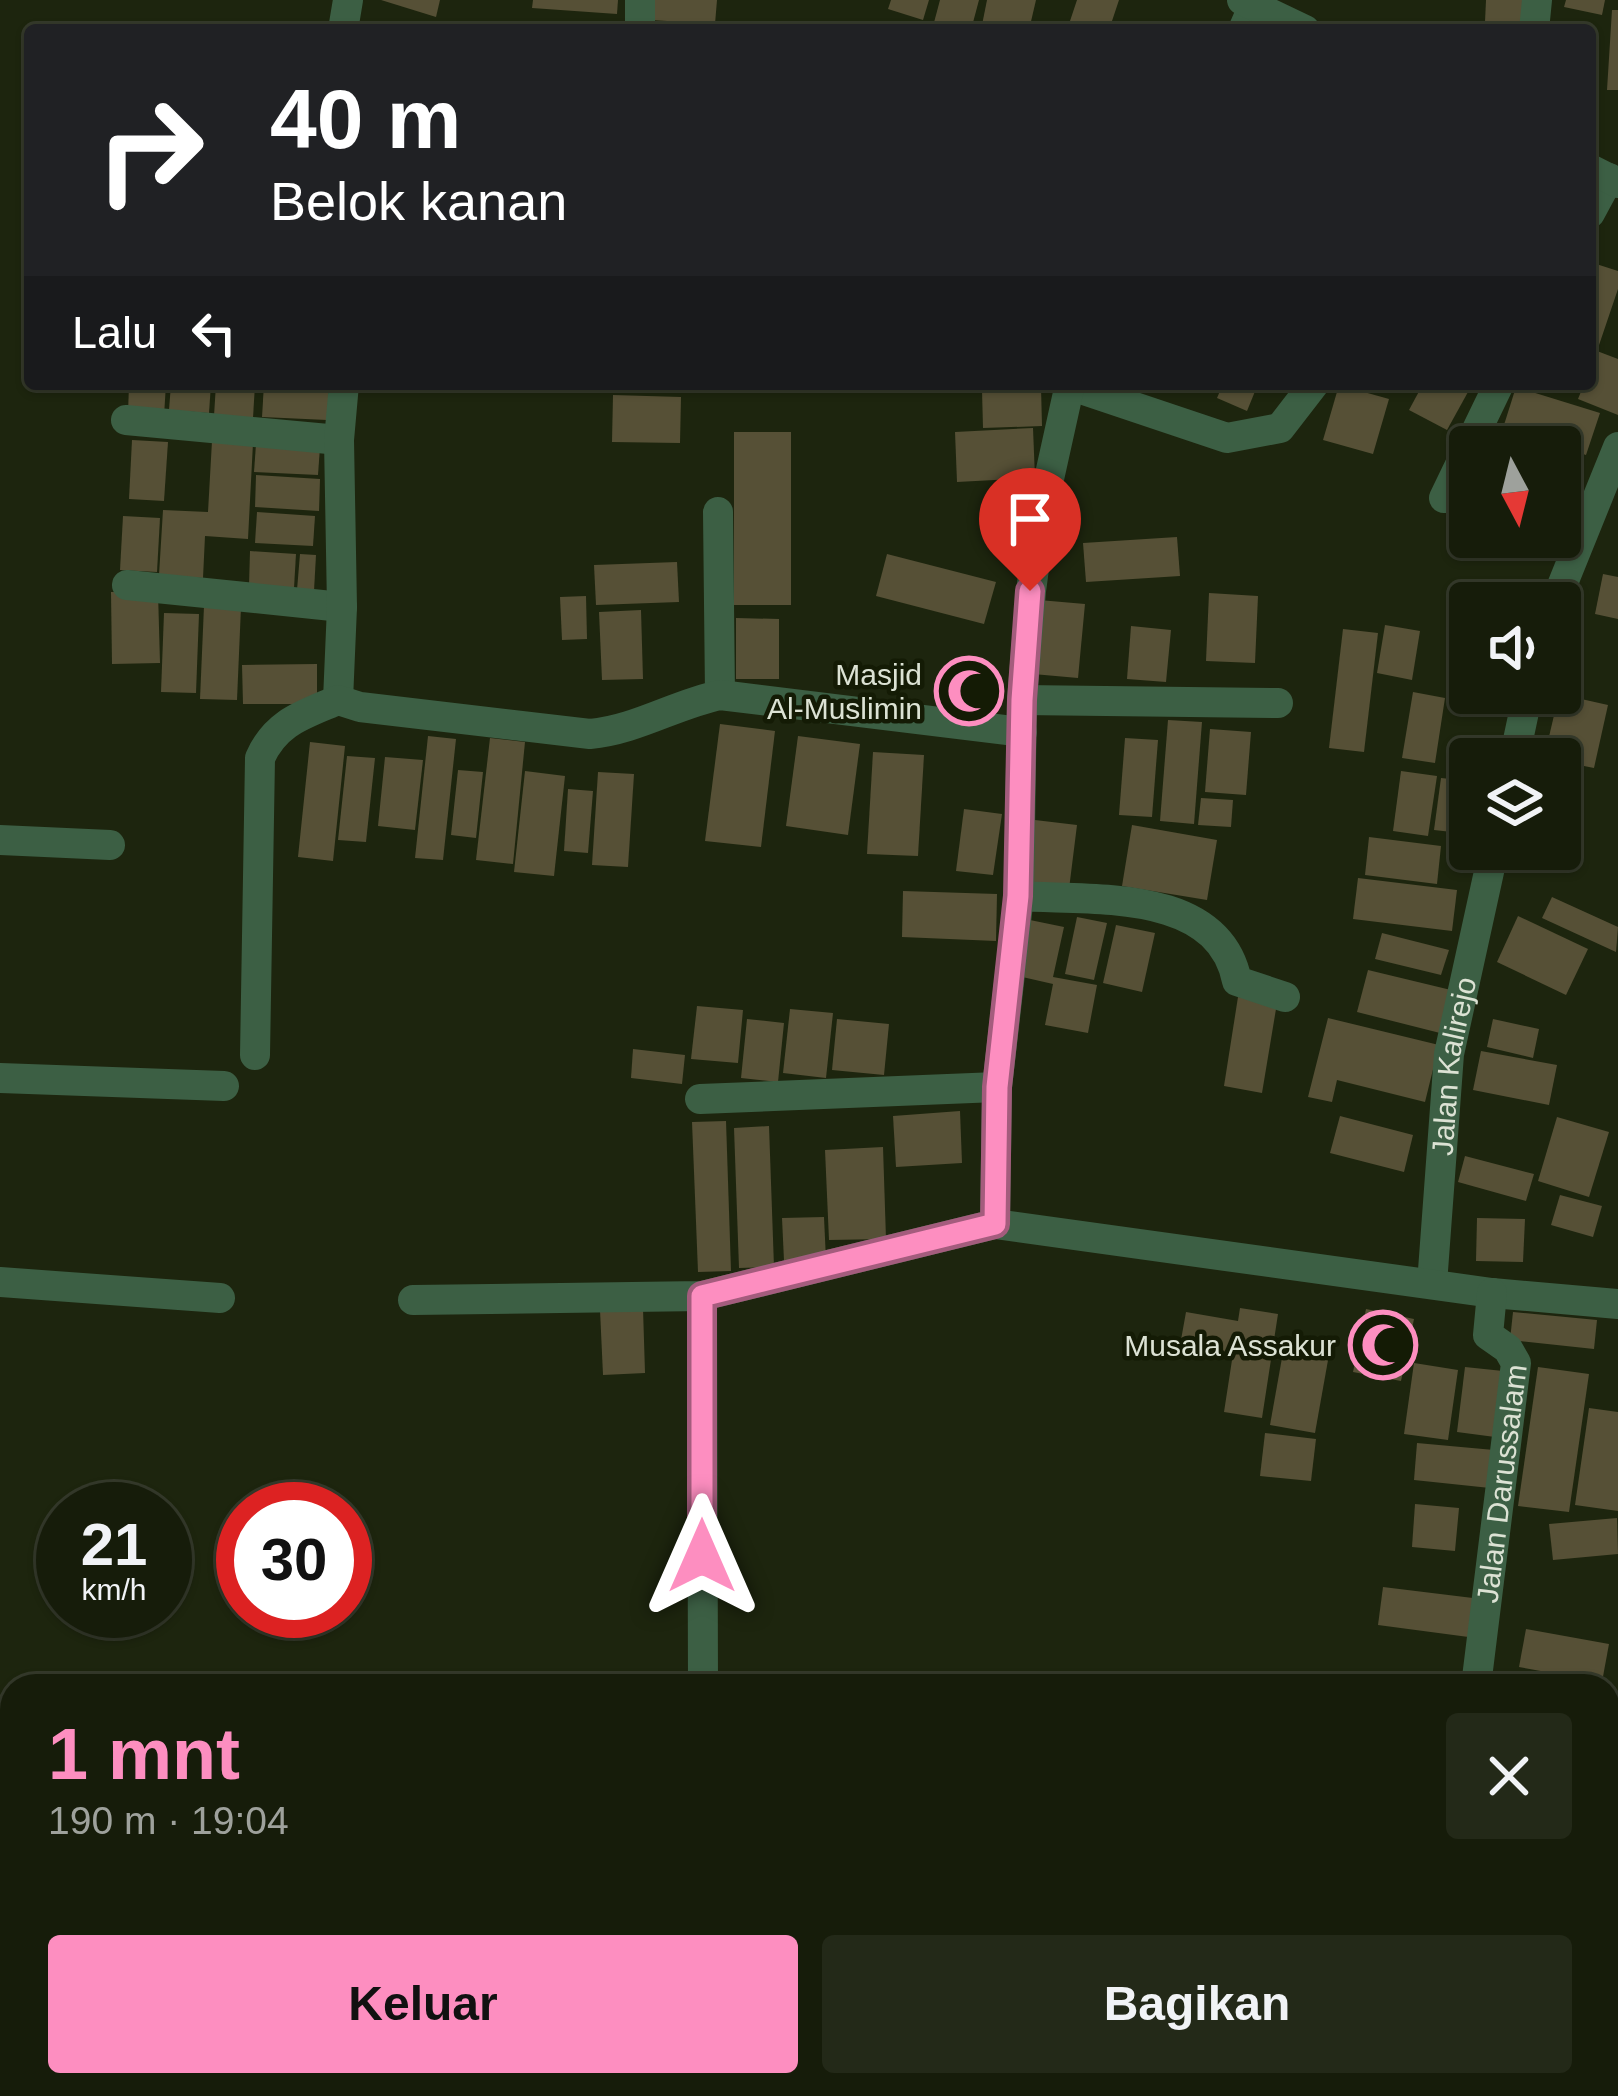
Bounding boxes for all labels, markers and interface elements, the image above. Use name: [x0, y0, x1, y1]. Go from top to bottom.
icon: right: [72, 72, 228, 228]
text: 40 m: [270, 72, 461, 166]
text: Belok kanan: [270, 171, 567, 231]
icon: left: [181, 300, 247, 366]
text: Lalu: [72, 307, 157, 358]
north arrow: [1449, 426, 1581, 558]
map controls: [1449, 426, 1581, 870]
pin: [979, 468, 1081, 591]
icon: arrive: [997, 486, 1063, 552]
button: sound: [1449, 582, 1581, 714]
mosque icon: Masjid Al-Muslimin: [934, 656, 1004, 726]
place label: Masjid Al-Muslimin: [767, 658, 922, 725]
button: layers: [1449, 738, 1581, 870]
street label: Jalan Kalirejo: [1425, 974, 1482, 1157]
mosque icon: Musala Assakur: [1348, 1310, 1418, 1380]
place label: Musala Assakur: [1124, 1329, 1336, 1362]
street label: Jalan Darussalam: [1470, 1362, 1532, 1605]
speed limit sign: 30: [216, 1482, 372, 1638]
position arrow: [639, 1493, 765, 1619]
text: 21: [81, 1511, 147, 1578]
text: km/h: [81, 1573, 147, 1606]
button: close: [1446, 1713, 1572, 1839]
text: 1 mnt: [48, 1714, 240, 1794]
text: 190 m · 19:04: [48, 1799, 289, 1842]
button: Keluar: [48, 1935, 798, 2073]
button: Bagikan: [822, 1935, 1572, 2073]

